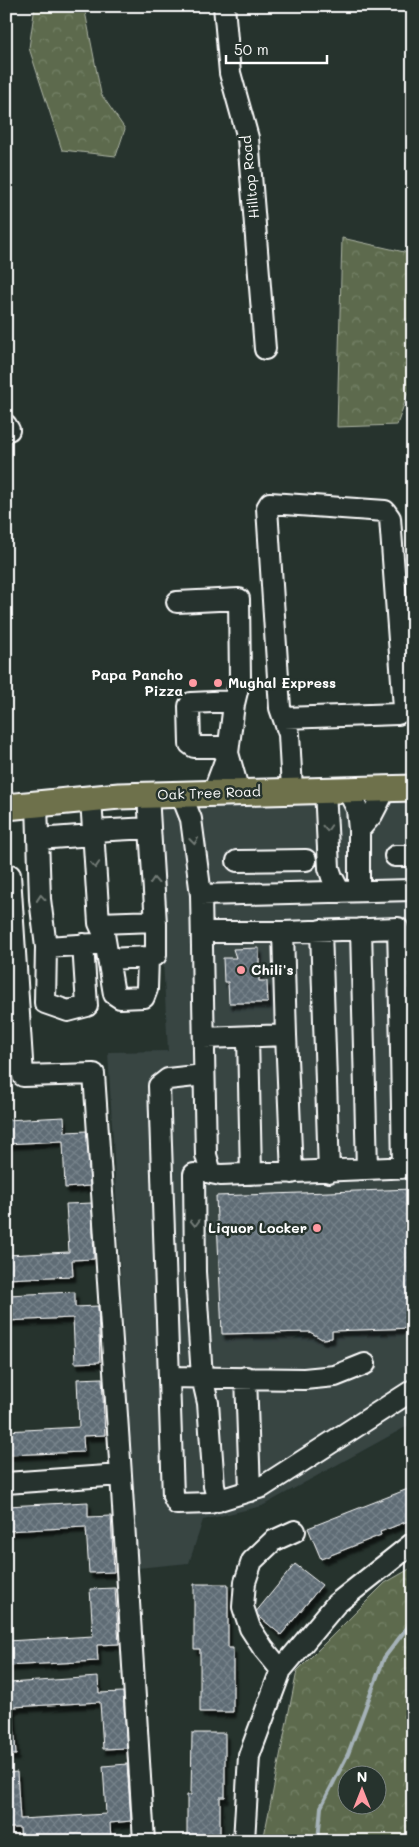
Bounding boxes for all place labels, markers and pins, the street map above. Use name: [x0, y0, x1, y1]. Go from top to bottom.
place label: Papa Pancho Pizza: [91, 665, 184, 700]
place label: Mughal Express: [228, 673, 336, 692]
marker: Papa Pancho Pizza: [187, 677, 199, 689]
marker: Mughal Express: [212, 677, 224, 689]
place label: Chili's: [251, 960, 294, 979]
marker: Chili's: [235, 964, 247, 976]
place label: Liquor Locker: [208, 1218, 307, 1237]
marker: Liquor Locker: [311, 1222, 323, 1234]

